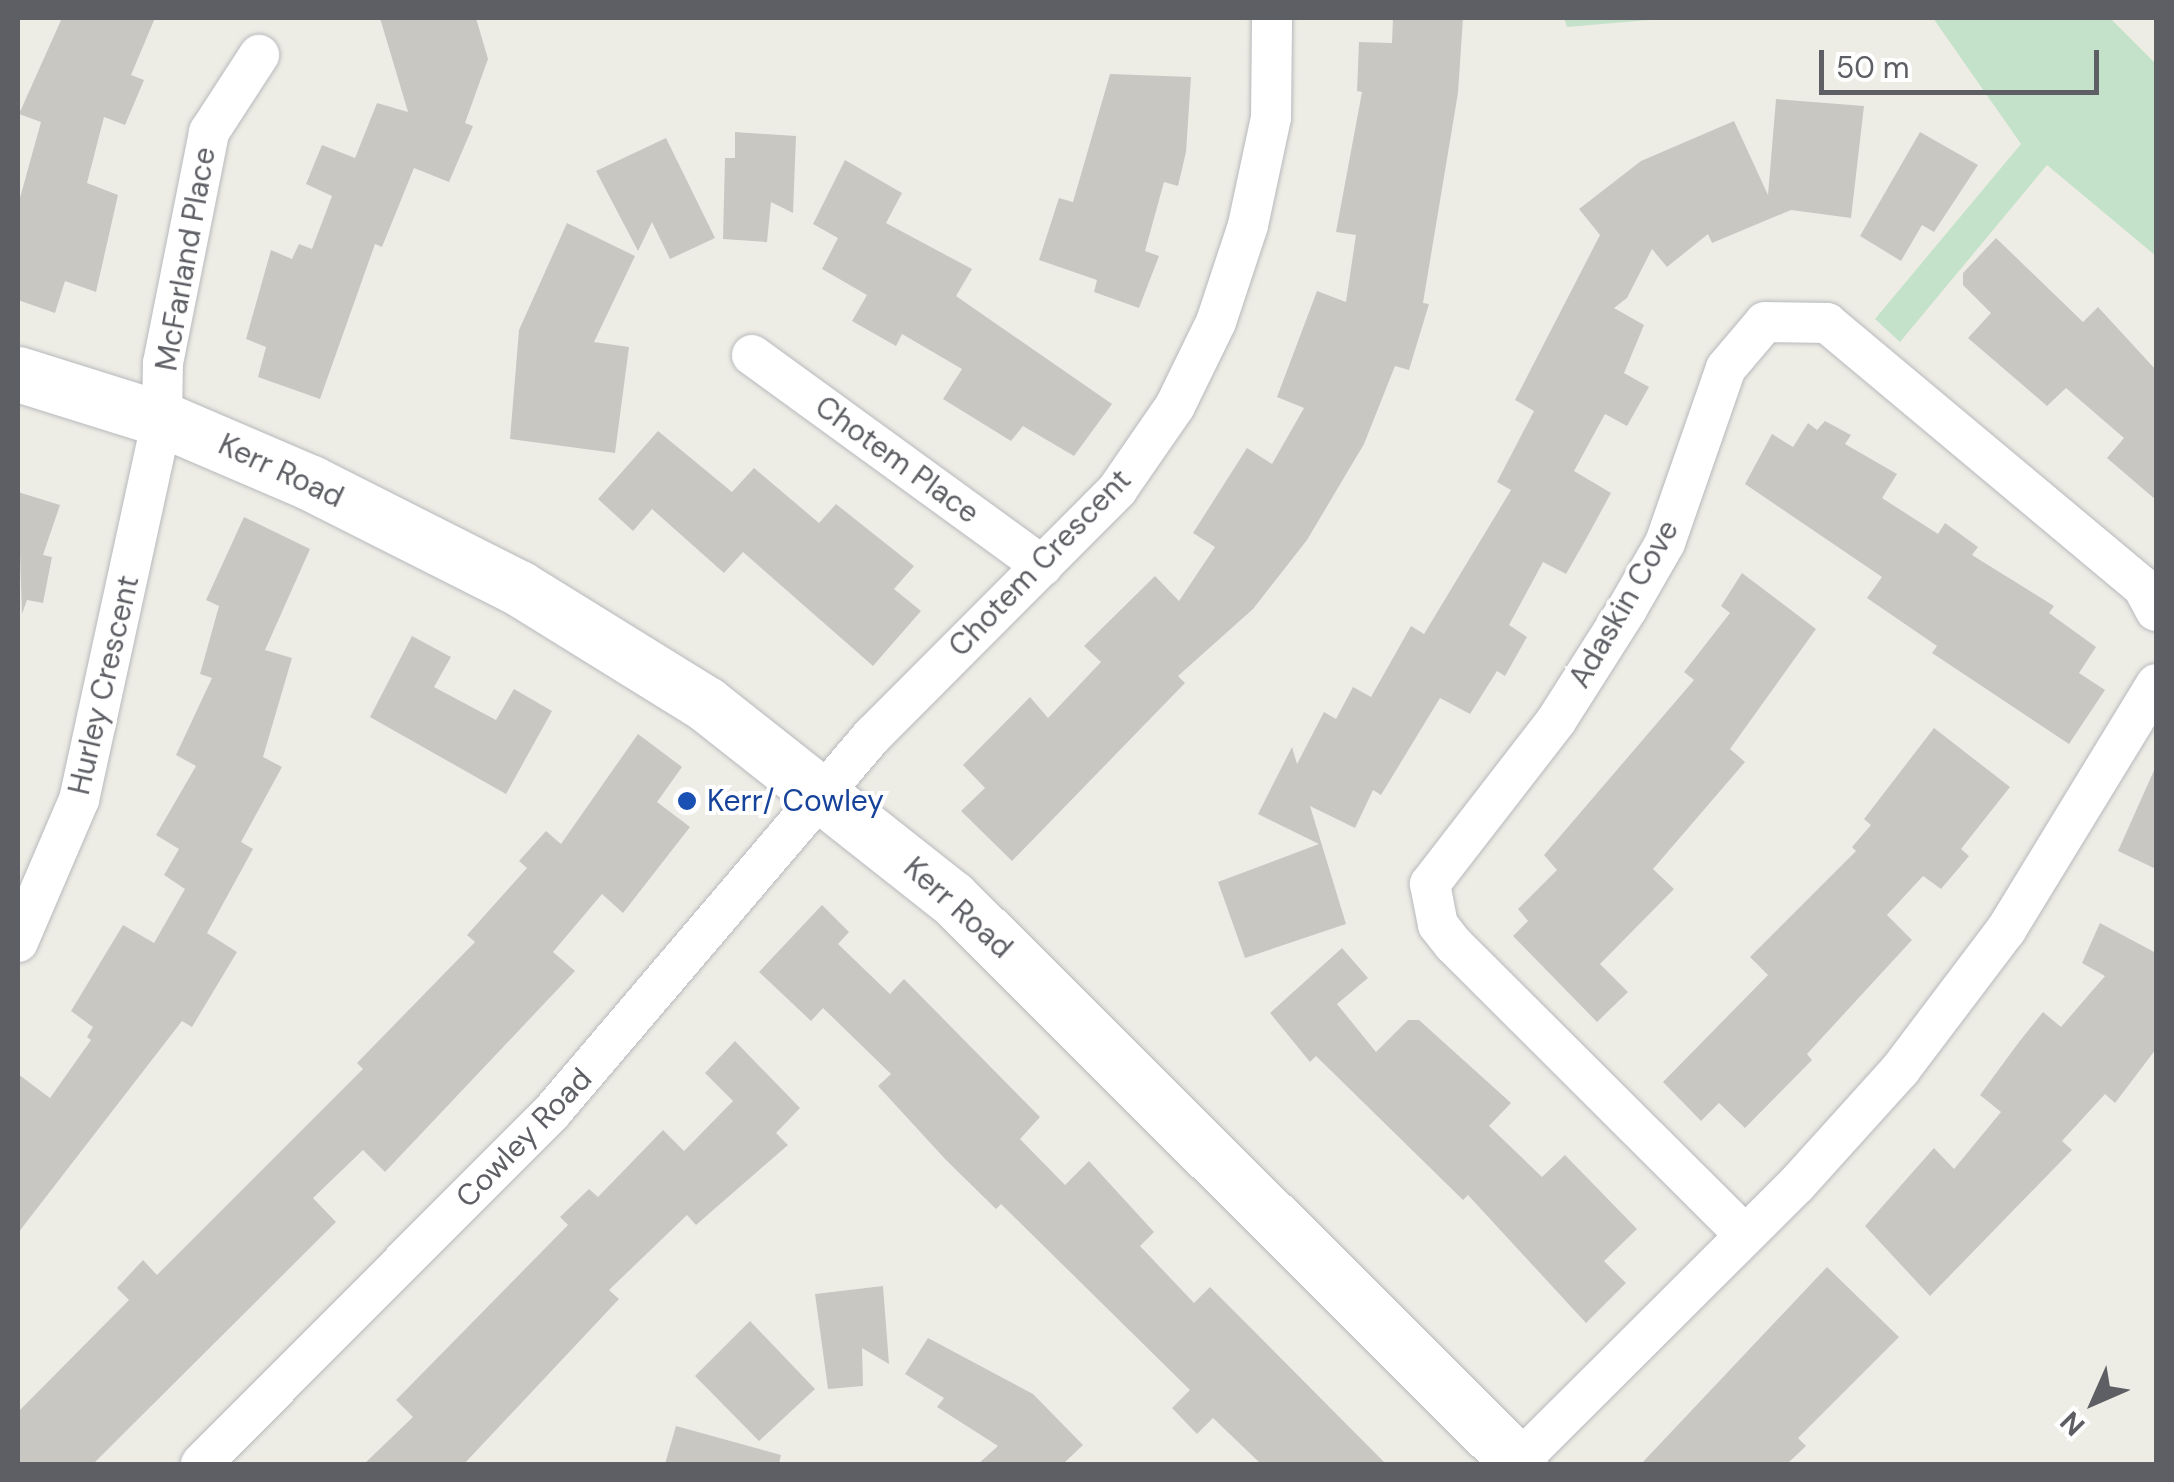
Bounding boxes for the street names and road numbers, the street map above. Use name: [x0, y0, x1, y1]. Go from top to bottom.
street label: McFarland Place: [149, 144, 223, 374]
street label: Chotem Place: [808, 389, 986, 531]
street label: Kerr Road: [213, 426, 349, 516]
street label: Chotem Crescent: [941, 462, 1139, 664]
street label: Adaskin Cove: [1562, 514, 1686, 694]
street label: Hurley Crescent: [61, 572, 147, 798]
street label: Kerr Road: [896, 850, 1020, 966]
street label: Cowley Road: [449, 1061, 599, 1215]

